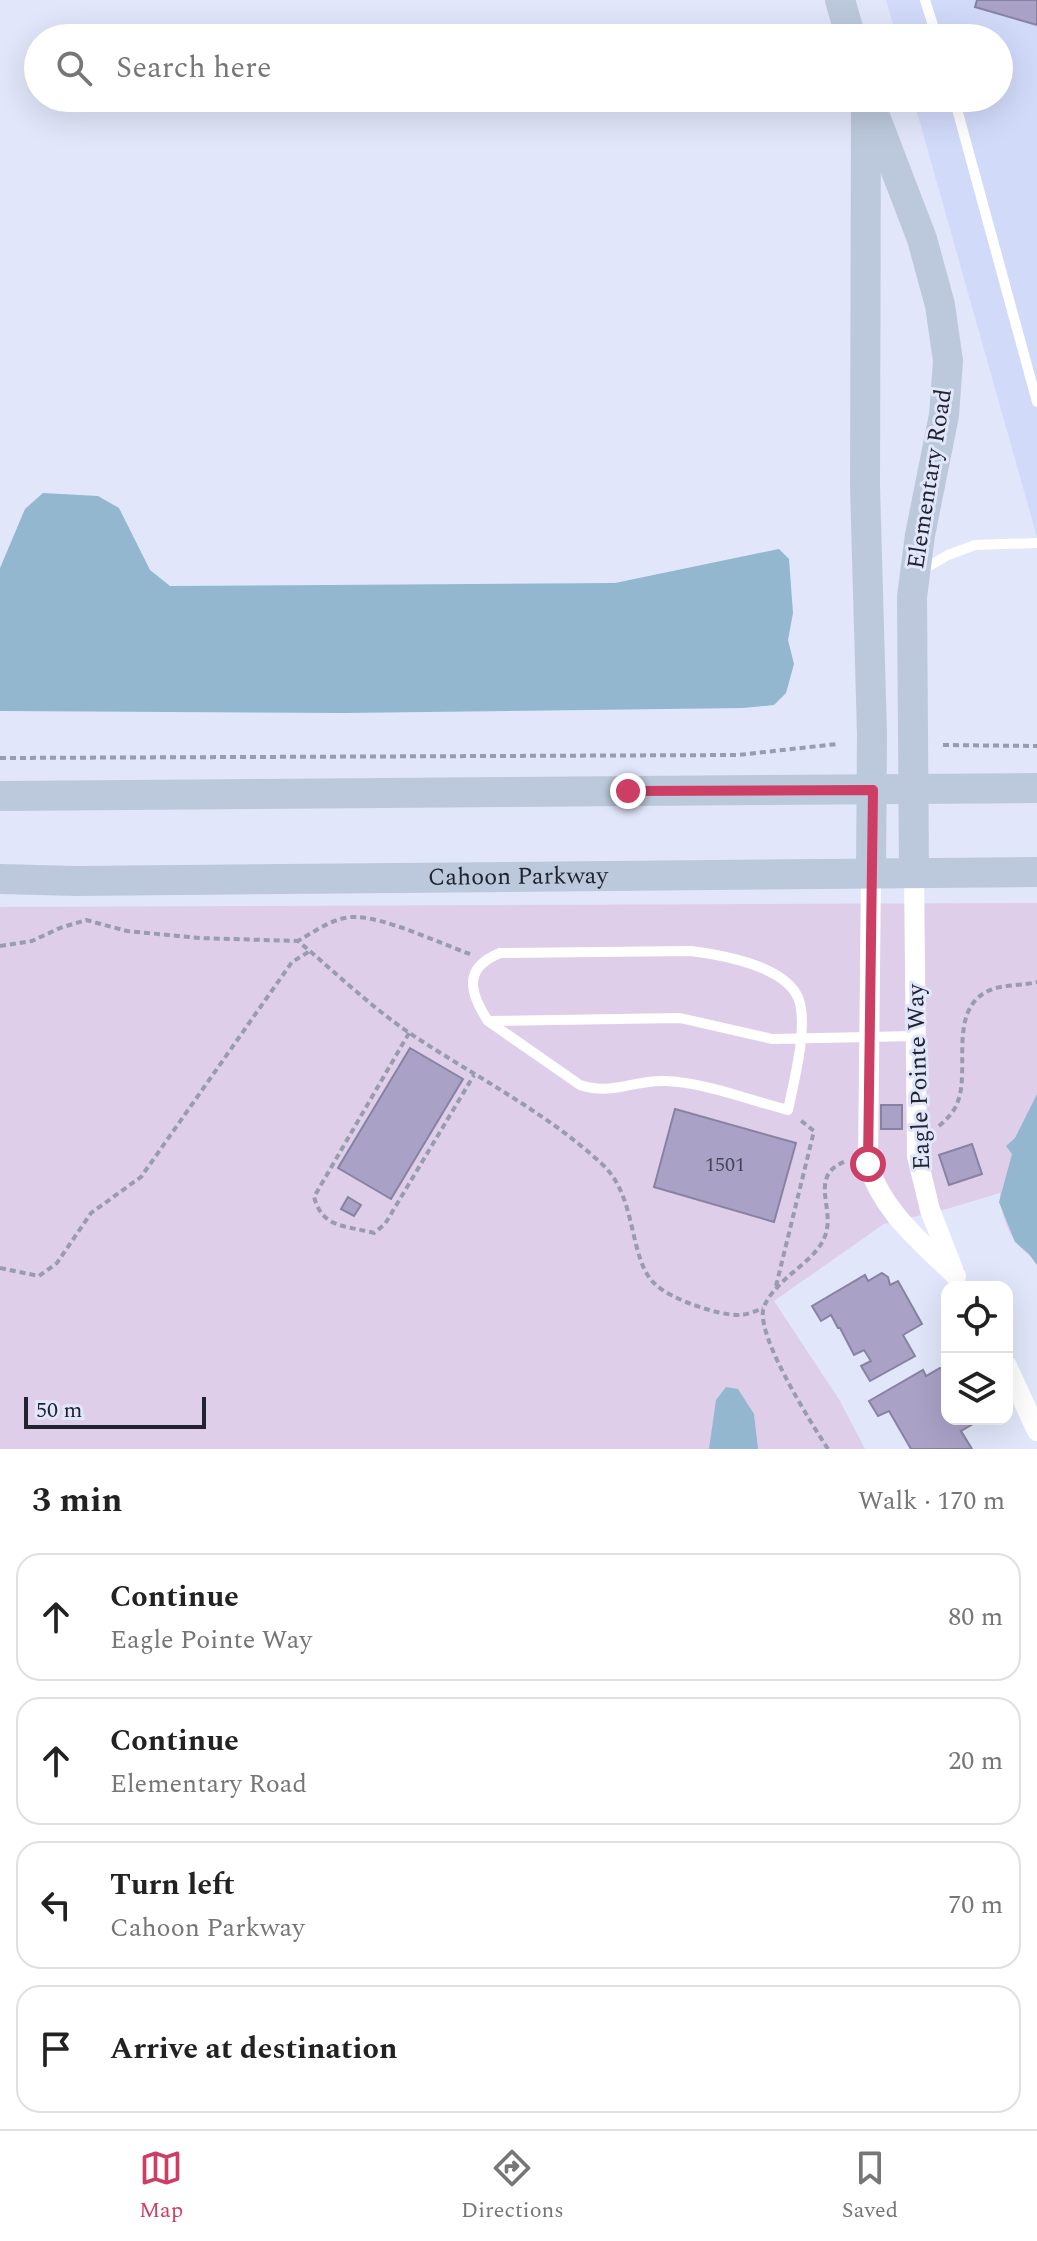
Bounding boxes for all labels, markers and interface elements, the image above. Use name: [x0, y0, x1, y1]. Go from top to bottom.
search box: [24, 24, 1013, 112]
text: Search here: [116, 45, 272, 91]
icon: search: [52, 46, 96, 90]
street label: Elementary Road: [898, 386, 962, 572]
route end: [610, 773, 646, 809]
street label: Cahoon Parkway: [428, 858, 610, 896]
street label: Eagle Pointe Way: [898, 982, 940, 1171]
route start: [850, 1146, 886, 1182]
house number: 1501: [705, 1150, 745, 1180]
map controls: [941, 1281, 1013, 1425]
button: locate: [941, 1281, 1013, 1353]
button: layers: [941, 1353, 1013, 1425]
scale bar: [24, 1393, 206, 1429]
text: 50 m: [36, 1394, 82, 1427]
text: 3 min: [32, 1475, 122, 1527]
text: Walk · 170 m: [858, 1481, 1005, 1521]
text: Continue: [110, 1574, 239, 1620]
icon: ahead: [34, 1595, 78, 1639]
text: 80 m: [948, 1597, 1003, 1637]
text: Eagle Pointe Way: [110, 1620, 312, 1660]
text: Continue: [110, 1718, 239, 1764]
icon: ahead: [34, 1739, 78, 1783]
text: 20 m: [948, 1741, 1003, 1781]
text: Elementary Road: [110, 1764, 307, 1804]
text: Turn left: [110, 1862, 235, 1908]
icon: left: [34, 1883, 78, 1927]
text: 70 m: [948, 1885, 1003, 1925]
text: Cahoon Parkway: [110, 1908, 305, 1948]
text: Arrive at destination: [110, 2026, 397, 2072]
icon: arrive: [34, 2027, 78, 2071]
tab: Map: [139, 2146, 183, 2227]
tab: Directions: [461, 2146, 564, 2227]
tab: Saved: [842, 2146, 898, 2227]

